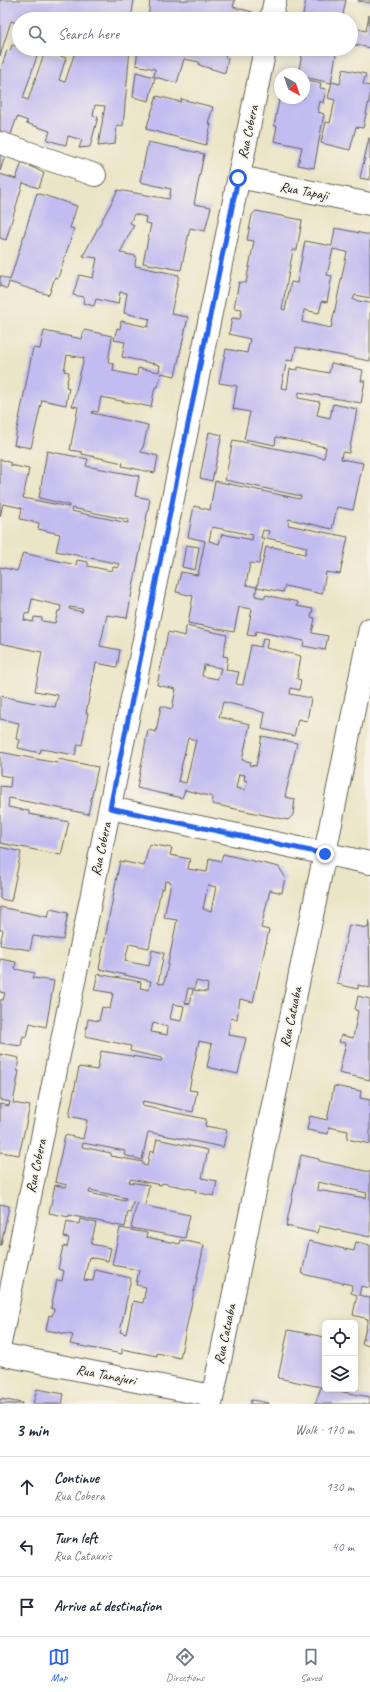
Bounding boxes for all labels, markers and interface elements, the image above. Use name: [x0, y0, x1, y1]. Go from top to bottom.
search box: [12, 12, 358, 56]
icon: search: [26, 23, 48, 45]
text: Search here: [58, 25, 119, 44]
north arrow: [274, 68, 310, 104]
street label: Rua Cobera: [234, 102, 262, 160]
route start: [229, 169, 247, 187]
street label: Rua Tapaji: [278, 178, 332, 204]
street label: Rua Cobera: [87, 819, 115, 877]
route end: [316, 845, 334, 863]
street label: Rua Catuaba: [276, 984, 306, 1049]
street label: Rua Cobera: [22, 1136, 50, 1194]
street label: Rua Catuaba: [210, 1301, 240, 1366]
map controls: [322, 1320, 358, 1392]
button: locate: [322, 1320, 358, 1356]
button: layers: [322, 1356, 358, 1392]
street label: Rua Tanajuri: [75, 1361, 139, 1390]
text: 3 min: [16, 1420, 49, 1441]
text: Walk · 170 m: [295, 1422, 354, 1438]
text: Continue: [54, 1469, 99, 1488]
icon: ahead: [16, 1476, 38, 1498]
text: 130 m: [326, 1479, 354, 1495]
text: Rua Cobera: [54, 1488, 104, 1504]
text: Turn left: [54, 1529, 97, 1548]
icon: left: [16, 1536, 38, 1558]
text: 40 m: [332, 1539, 354, 1555]
text: Rua Catauxis: [54, 1548, 111, 1564]
icon: arrive: [16, 1596, 38, 1618]
text: Arrive at destination: [54, 1597, 161, 1616]
tab: Map: [48, 1646, 70, 1684]
tab: Directions: [166, 1646, 204, 1684]
tab: Saved: [300, 1646, 322, 1684]

